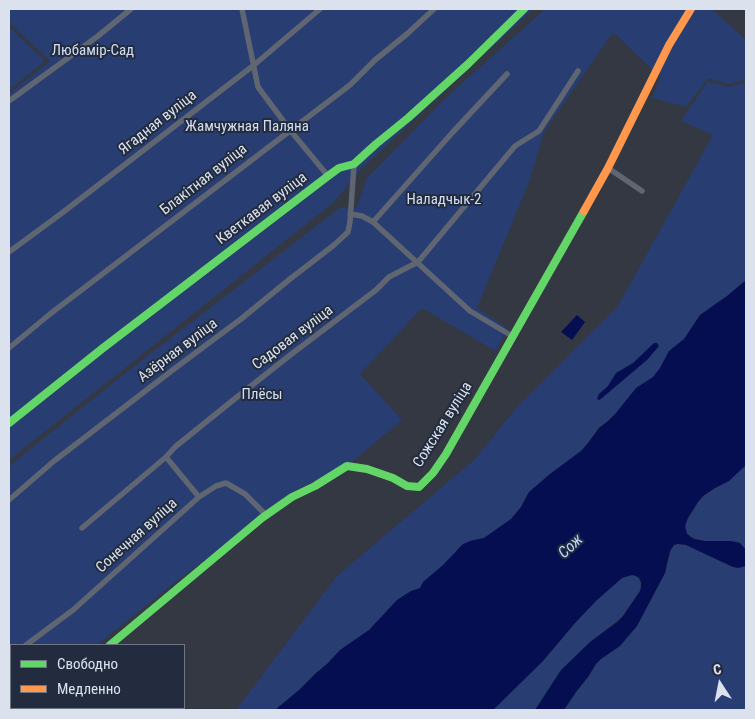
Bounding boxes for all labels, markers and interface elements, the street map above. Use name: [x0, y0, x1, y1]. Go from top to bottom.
park label: Любамір-Сад: [52, 42, 134, 60]
street label: Ягадная вуліца: [115, 87, 201, 159]
park label: Жамчужная Паляна: [185, 118, 309, 136]
street label: Блакітная вуліца: [157, 141, 251, 219]
street label: Кветкавая вуліца: [213, 169, 311, 249]
park label: Наладчык-2: [407, 191, 481, 209]
street label: Садовая вуліца: [249, 302, 337, 374]
street label: Азёрная вуліца: [135, 315, 221, 387]
street label: Сожская вуліца: [410, 379, 476, 471]
park label: Плёсы: [241, 386, 283, 404]
street label: Сонечная вуліца: [93, 495, 181, 577]
water label: Сож: [555, 531, 587, 563]
legend: [10, 644, 185, 709]
text: Свободно: [57, 655, 118, 673]
north arrow: [695, 659, 745, 709]
text: С: [712, 661, 723, 678]
text: Медленно: [57, 680, 121, 698]

